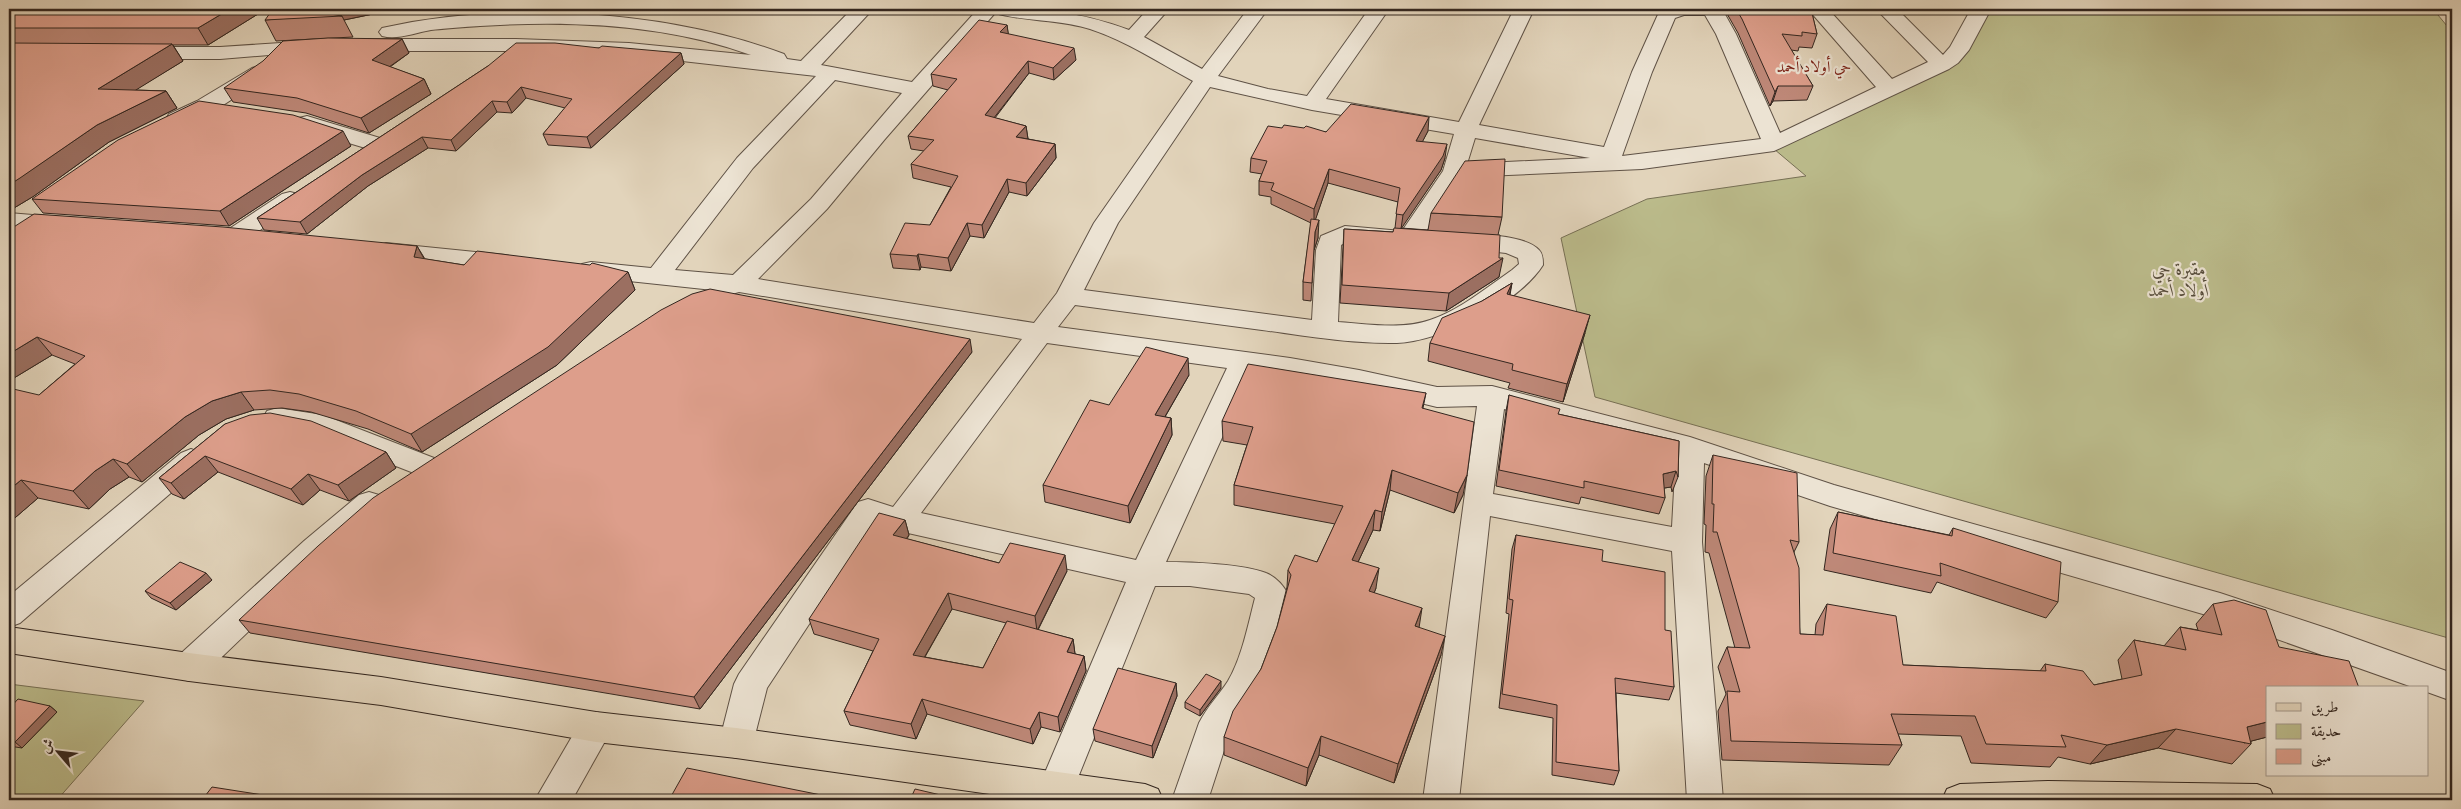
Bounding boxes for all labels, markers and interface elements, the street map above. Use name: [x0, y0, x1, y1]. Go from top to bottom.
district label: حي أولاد أحمد: [1777, 55, 1851, 79]
park label: مقبرة حي أولاد أحمد: [2149, 259, 2209, 302]
legend: [2266, 686, 2428, 776]
text: طريق: [2311, 698, 2338, 717]
text: حديقة: [2311, 722, 2341, 741]
north arrow: [32, 726, 82, 776]
text: ش: [36, 736, 59, 757]
text: مبنى: [2311, 748, 2331, 768]

